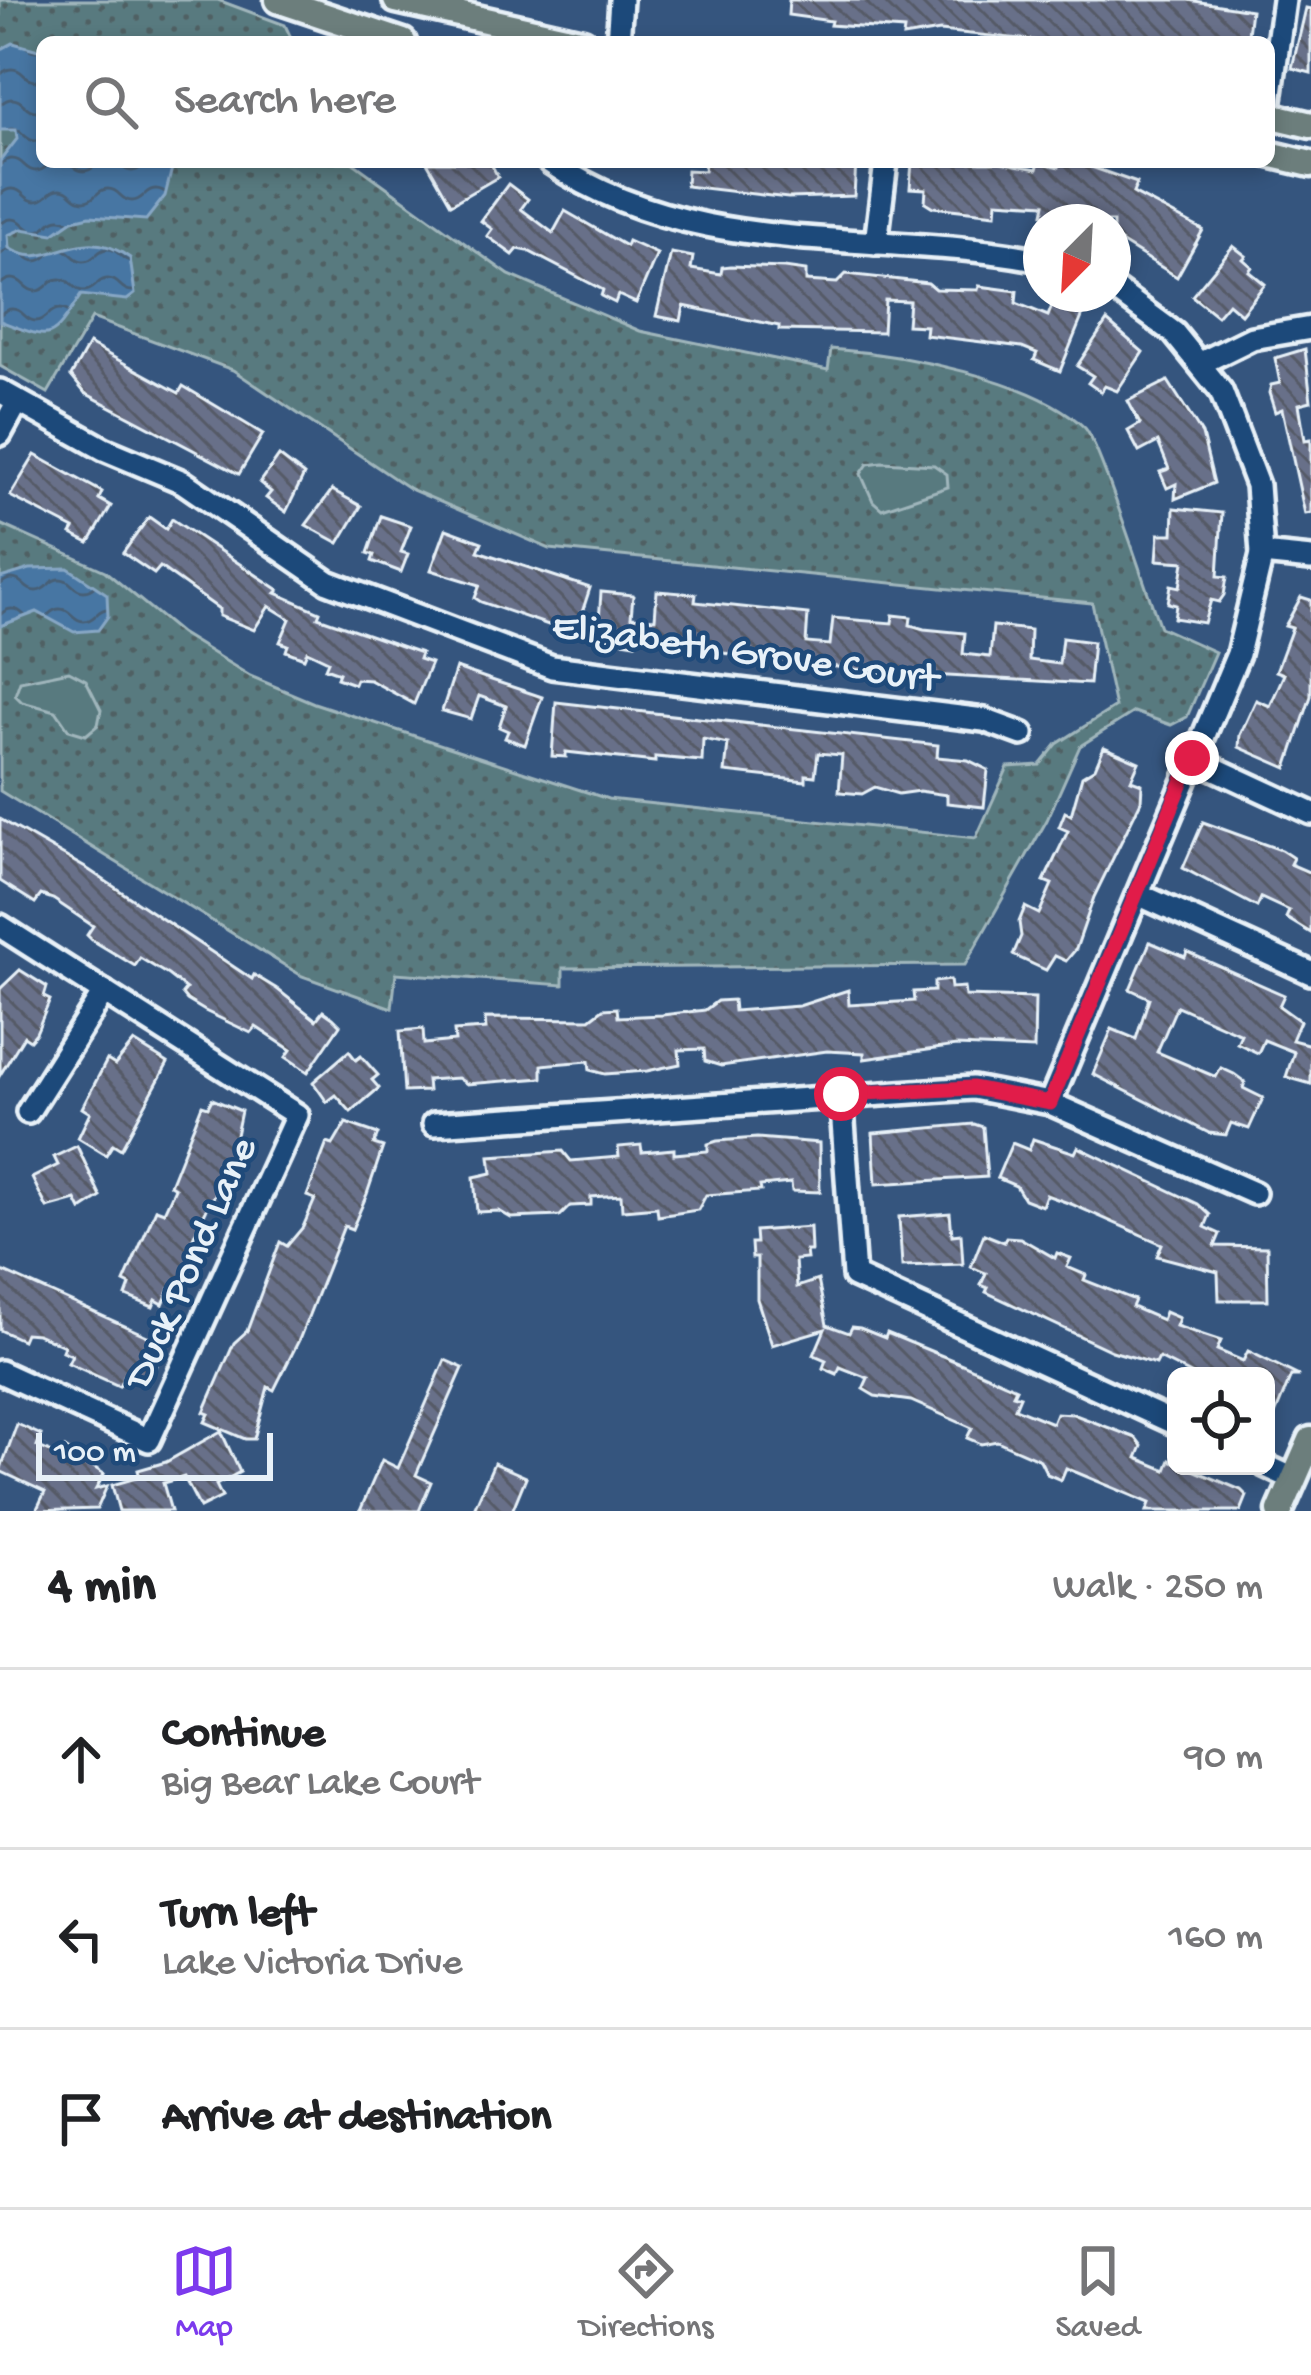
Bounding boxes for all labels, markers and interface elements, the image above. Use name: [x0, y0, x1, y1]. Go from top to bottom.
search box: [36, 36, 1275, 168]
icon: search: [78, 69, 144, 135]
text: Search here: [174, 76, 396, 129]
north arrow: [1023, 204, 1131, 312]
street label: Elizabeth Grove Court: [549, 604, 945, 707]
route end: [1165, 731, 1219, 785]
route start: [814, 1067, 868, 1121]
street label: Duck Pond Lane: [115, 1130, 272, 1400]
map controls: [1167, 1367, 1275, 1475]
button: locate: [1167, 1367, 1275, 1475]
scale bar: [36, 1427, 273, 1480]
text: 100 m: [54, 1435, 136, 1473]
text: 4 min: [48, 1559, 156, 1619]
text: Walk · 250 m: [1053, 1566, 1263, 1612]
text: Continue: [162, 1709, 325, 1762]
icon: ahead: [48, 1726, 114, 1792]
text: 90 m: [1184, 1736, 1263, 1782]
text: Big Bear Lake Court: [162, 1762, 479, 1808]
text: Turn left: [162, 1889, 314, 1942]
icon: left: [48, 1906, 114, 1972]
text: 160 m: [1168, 1916, 1263, 1962]
text: Lake Victoria Drive: [162, 1942, 462, 1988]
icon: arrive: [48, 2086, 114, 2152]
text: Arrive at destination: [162, 2092, 551, 2145]
tab: Map: [171, 2238, 237, 2348]
tab: Directions: [579, 2238, 713, 2348]
tab: Saved: [1055, 2238, 1140, 2348]

